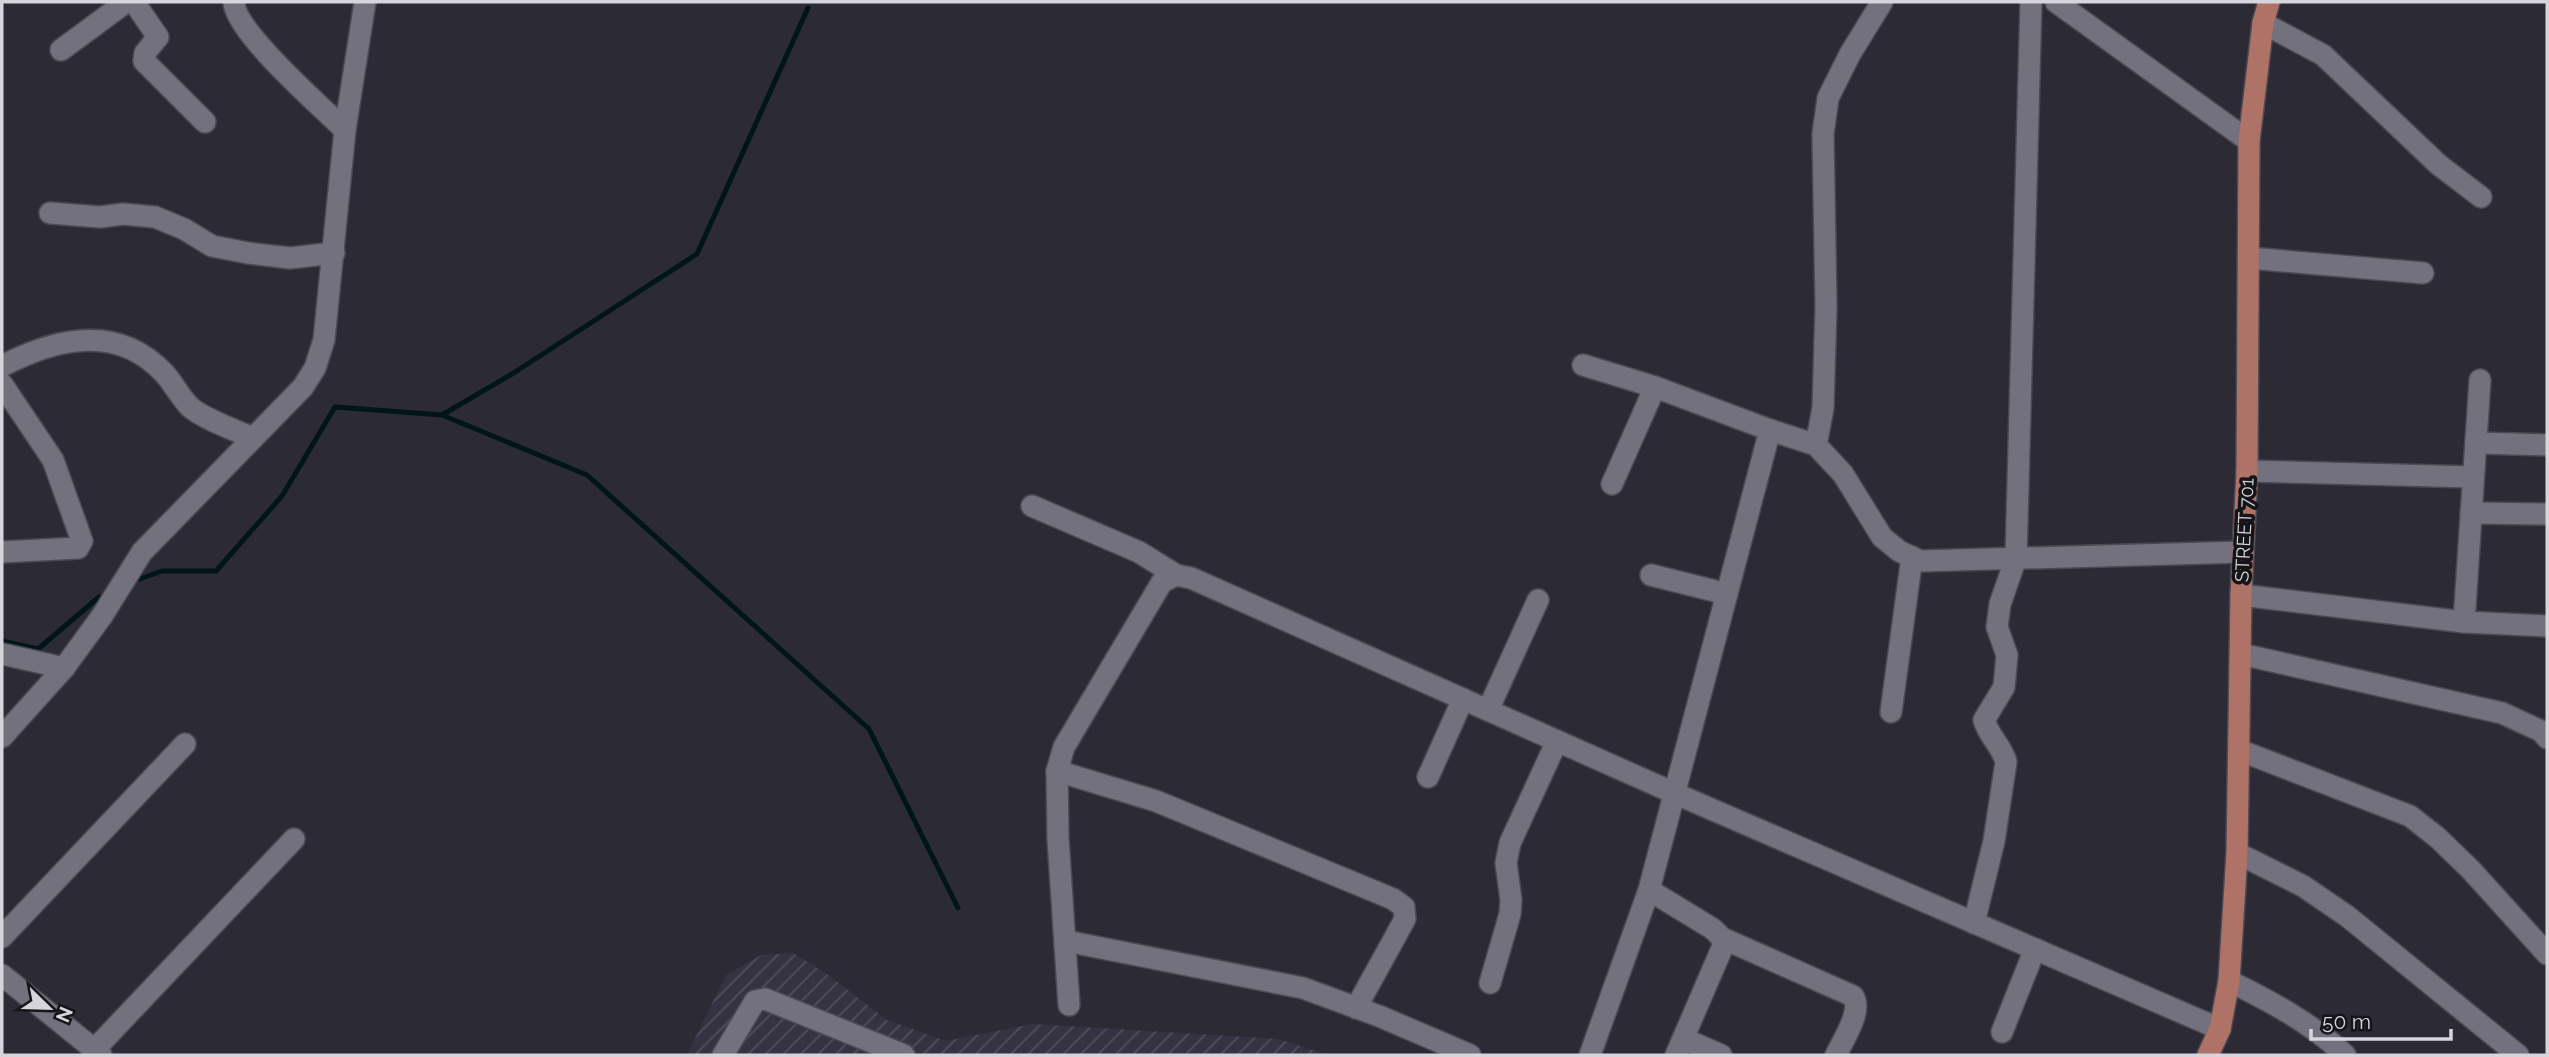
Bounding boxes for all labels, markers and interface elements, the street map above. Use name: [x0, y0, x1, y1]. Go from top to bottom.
street label: STREET 701: [2230, 477, 2258, 583]
north arrow: [14, 973, 84, 1043]
scale bar: [2311, 998, 2451, 1042]
text: N: [52, 1004, 78, 1026]
text: 50 m: [2322, 1009, 2371, 1034]

